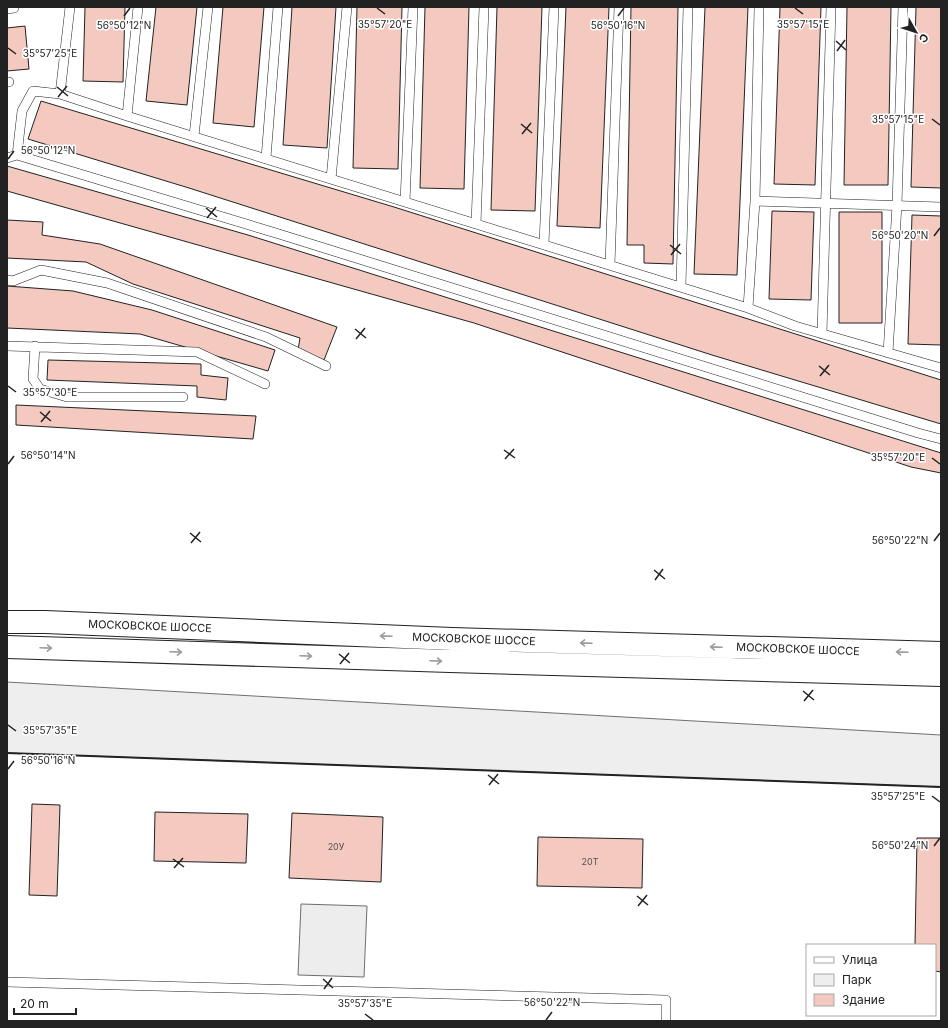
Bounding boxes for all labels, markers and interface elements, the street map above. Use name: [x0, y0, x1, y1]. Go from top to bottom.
north arrow: [896, 12, 936, 52]
text: 35°57'20"E: [358, 18, 412, 30]
text: 35°57'15"E: [777, 18, 829, 30]
text: 56°50'12"N: [97, 19, 151, 31]
text: 56°50'16"N: [591, 19, 645, 31]
text: С: [916, 31, 932, 46]
text: 35°57'25"E: [23, 47, 77, 59]
text: 35°57'15"E: [872, 113, 924, 125]
text: 56°50'12"N: [21, 144, 75, 156]
text: 56°50'20"N: [872, 229, 928, 241]
text: 35°57'30"E: [23, 386, 77, 398]
text: 56°50'14"N: [21, 449, 75, 461]
text: 35°57'20"E: [871, 451, 925, 463]
text: 56°50'22"N: [872, 534, 928, 546]
street label: МОСКОВСКОЕ ШОССЕ: [88, 617, 212, 635]
street label: МОСКОВСКОЕ ШОССЕ: [412, 630, 536, 648]
one-way arrow: [380, 632, 393, 640]
one-way arrow: [580, 639, 593, 647]
street label: МОСКОВСКОЕ ШОССЕ: [736, 640, 860, 658]
one-way arrow: [710, 643, 723, 650]
one-way arrow: [39, 644, 52, 652]
one-way arrow: [169, 648, 182, 656]
one-way arrow: [896, 648, 909, 656]
one-way arrow: [299, 653, 312, 660]
one-way arrow: [429, 657, 442, 665]
text: 35°57'35"E: [23, 724, 77, 736]
text: 56°50'16"N: [21, 754, 75, 766]
text: 35°57'25"E: [871, 790, 925, 802]
text: 56°50'24"N: [872, 839, 928, 851]
house number: 20У: [328, 841, 345, 852]
house number: 20Т: [582, 856, 599, 867]
legend: [806, 944, 936, 1016]
text: Улица: [842, 952, 877, 967]
text: Парк: [842, 972, 872, 987]
scale bar: [14, 990, 76, 1016]
text: Здание: [842, 992, 885, 1007]
text: 20 m: [20, 996, 49, 1011]
text: 56°50'22"N: [524, 996, 580, 1008]
text: 35°57'35"E: [338, 997, 392, 1009]

